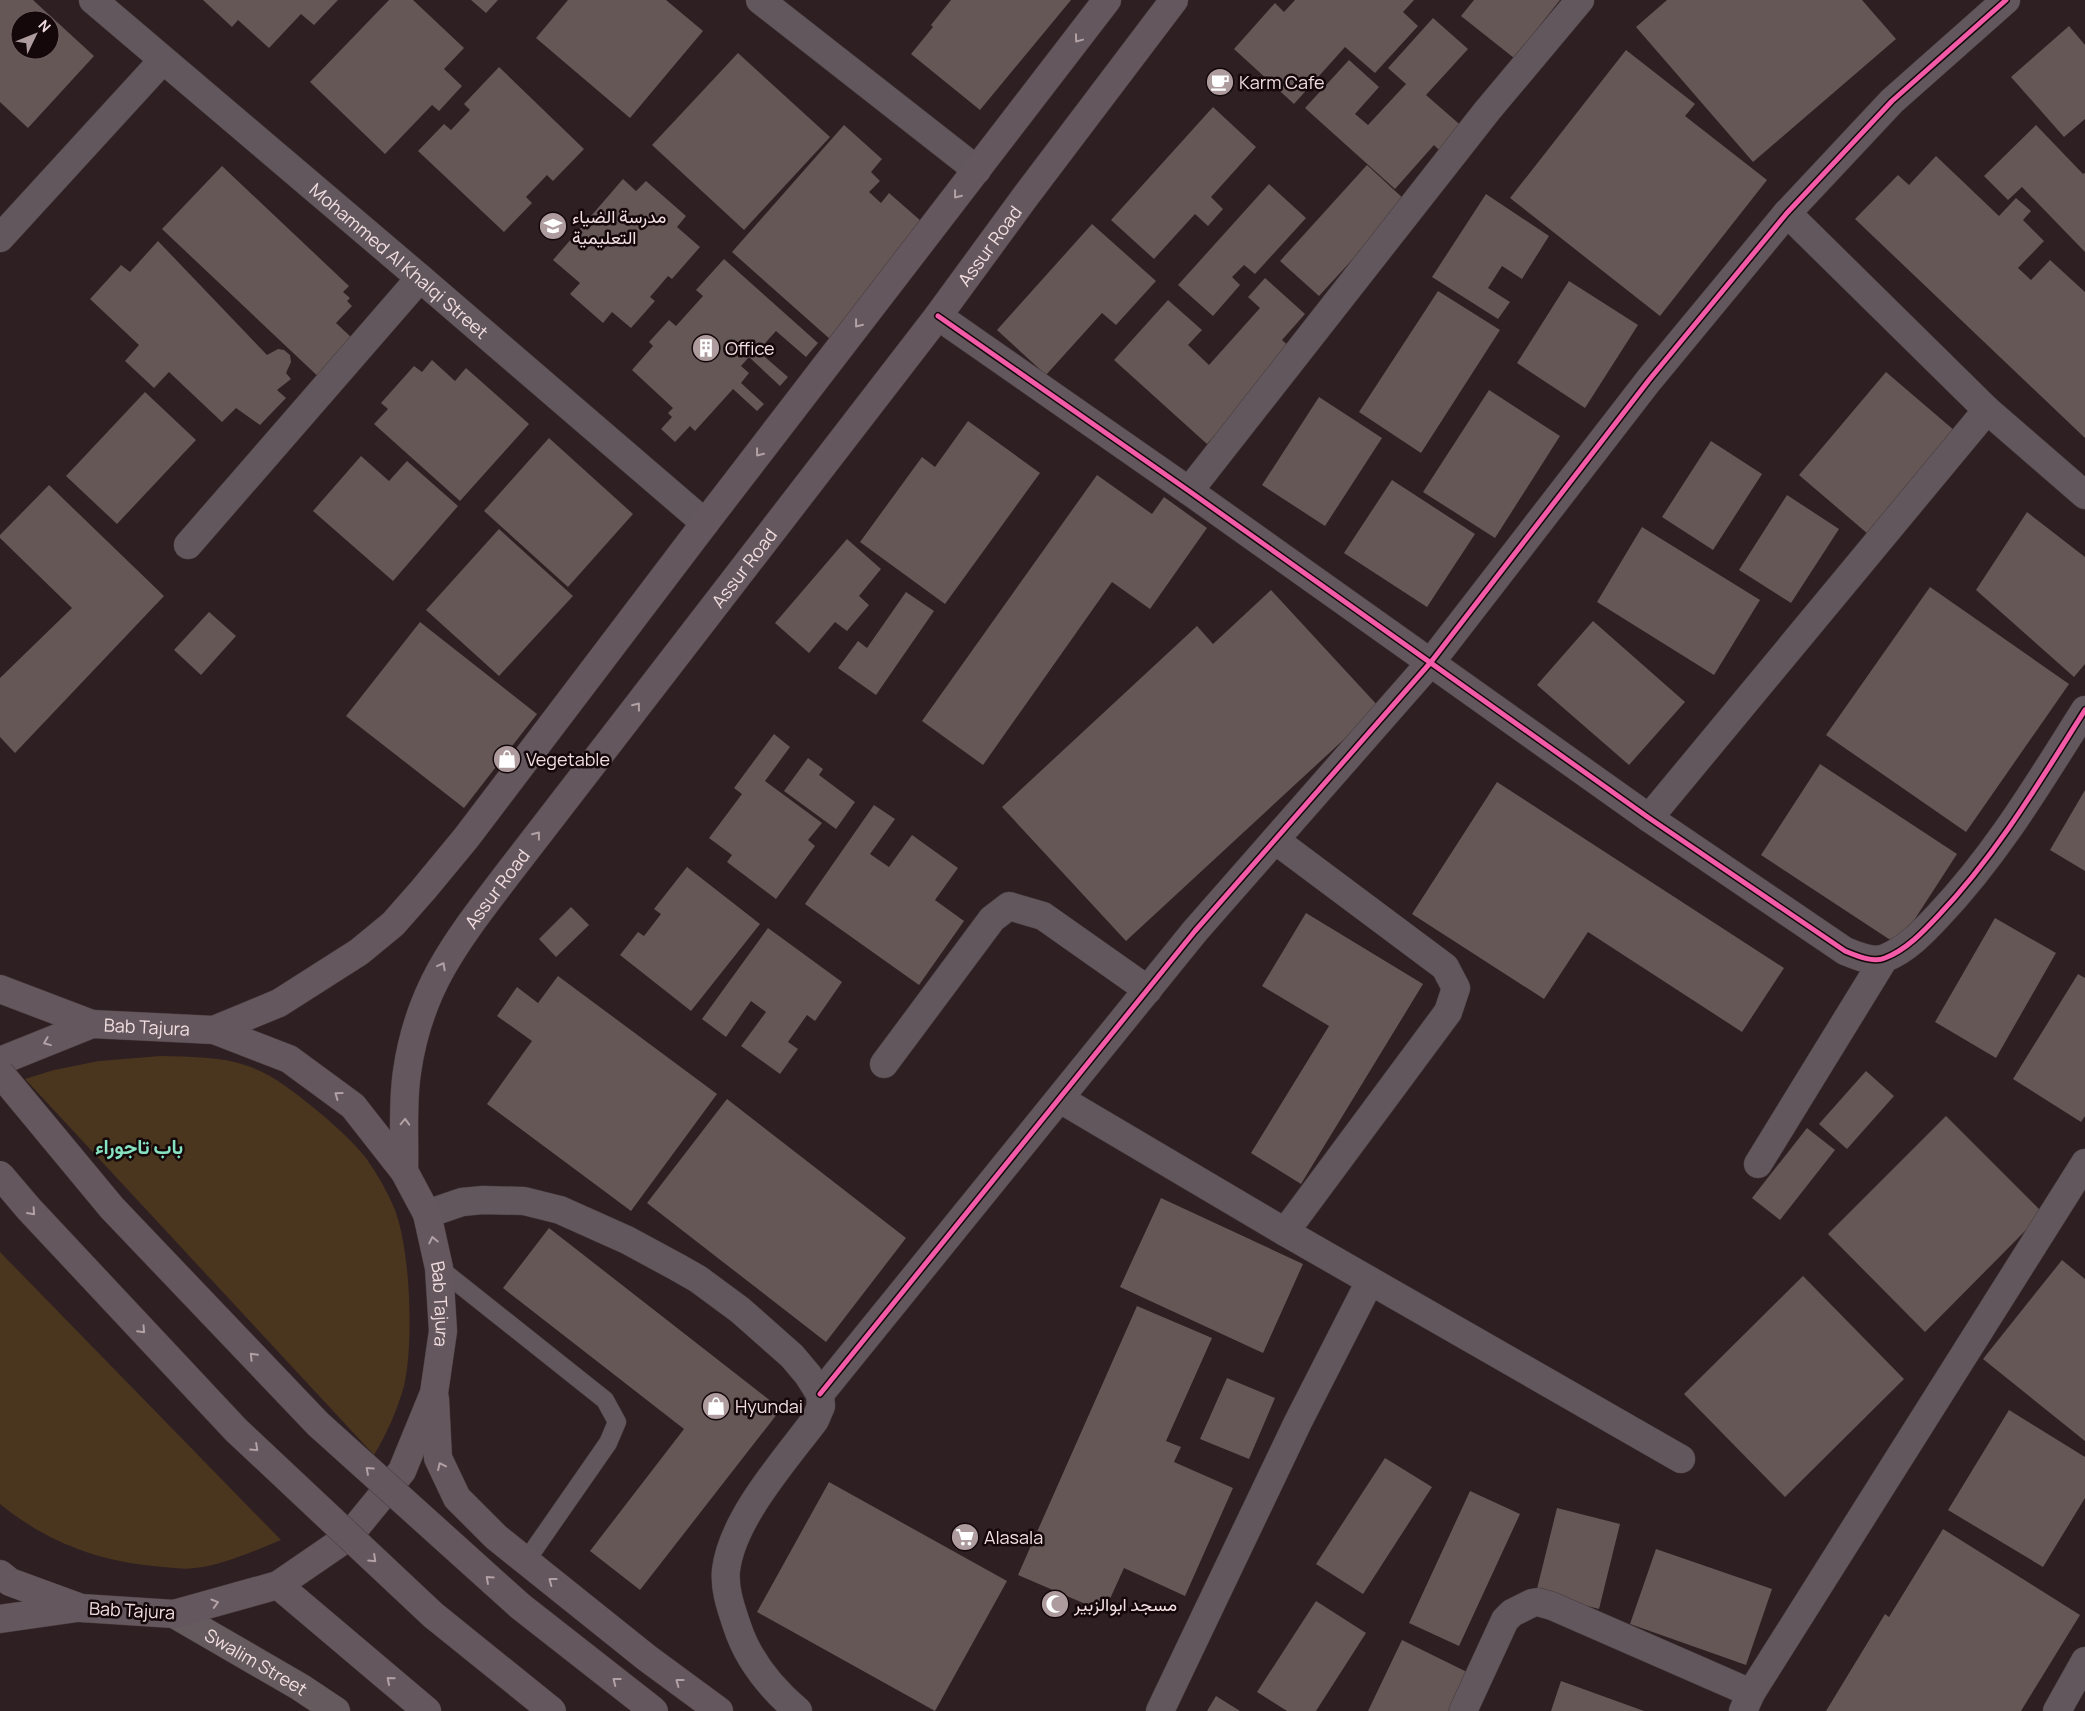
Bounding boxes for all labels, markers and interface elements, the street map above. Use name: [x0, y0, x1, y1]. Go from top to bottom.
north arrow: [10, 10, 60, 60]
text: N: [34, 16, 55, 36]
one-way arrow: [1075, 33, 1083, 42]
cafe icon: Karm Cafe: [1205, 67, 1235, 97]
place label: Karm Cafe: [1239, 70, 1324, 94]
street label: Mohammed Al Khalqi Street: [305, 177, 494, 344]
one-way arrow: [955, 189, 963, 198]
street label: Assur Road: [952, 201, 1027, 291]
place label: مدرسة الضياء التعليمية: [572, 204, 666, 249]
school or university icon: مدرسة الضياء التعليمية: [538, 211, 568, 241]
one-way arrow: [855, 318, 864, 328]
building icon: Office: [691, 333, 721, 363]
place label: Office: [725, 336, 775, 360]
one-way arrow: [756, 447, 765, 457]
street label: Assur Road: [706, 523, 782, 612]
one-way arrow: [631, 703, 639, 712]
shop icon: Vegetable: [492, 744, 522, 774]
place label: Vegetable: [526, 747, 610, 771]
one-way arrow: [532, 832, 540, 841]
street label: Assur Road: [459, 844, 535, 933]
one-way arrow: [436, 962, 446, 971]
street label: Bab Tajura: [103, 1013, 190, 1041]
one-way arrow: [43, 1036, 52, 1047]
one-way arrow: [334, 1092, 344, 1101]
one-way arrow: [400, 1118, 410, 1126]
district label: باب تاجوراء: [95, 1133, 183, 1160]
one-way arrow: [26, 1206, 35, 1215]
one-way arrow: [428, 1236, 438, 1245]
street label: Bab Tajura: [426, 1259, 455, 1349]
one-way arrow: [136, 1325, 145, 1334]
one-way arrow: [250, 1353, 259, 1362]
shop icon: Hyundai: [701, 1391, 731, 1421]
place label: Hyundai: [735, 1394, 803, 1418]
one-way arrow: [249, 1442, 258, 1451]
one-way arrow: [438, 1462, 448, 1471]
one-way arrow: [365, 1467, 374, 1476]
supermarket icon: Alasala: [950, 1522, 980, 1552]
place label: Alasala: [984, 1525, 1043, 1549]
one-way arrow: [368, 1553, 377, 1562]
one-way arrow: [486, 1576, 495, 1585]
one-way arrow: [548, 1578, 558, 1587]
mosque icon: مسجد ابوالزبير: [1040, 1589, 1070, 1619]
place label: مسجد ابوالزبير: [1073, 1592, 1177, 1616]
street label: Bab Tajura: [88, 1596, 176, 1624]
one-way arrow: [211, 1598, 220, 1609]
street label: Swalim Street: [201, 1623, 312, 1701]
one-way arrow: [386, 1676, 395, 1685]
one-way arrow: [612, 1678, 621, 1687]
one-way arrow: [675, 1679, 685, 1688]

